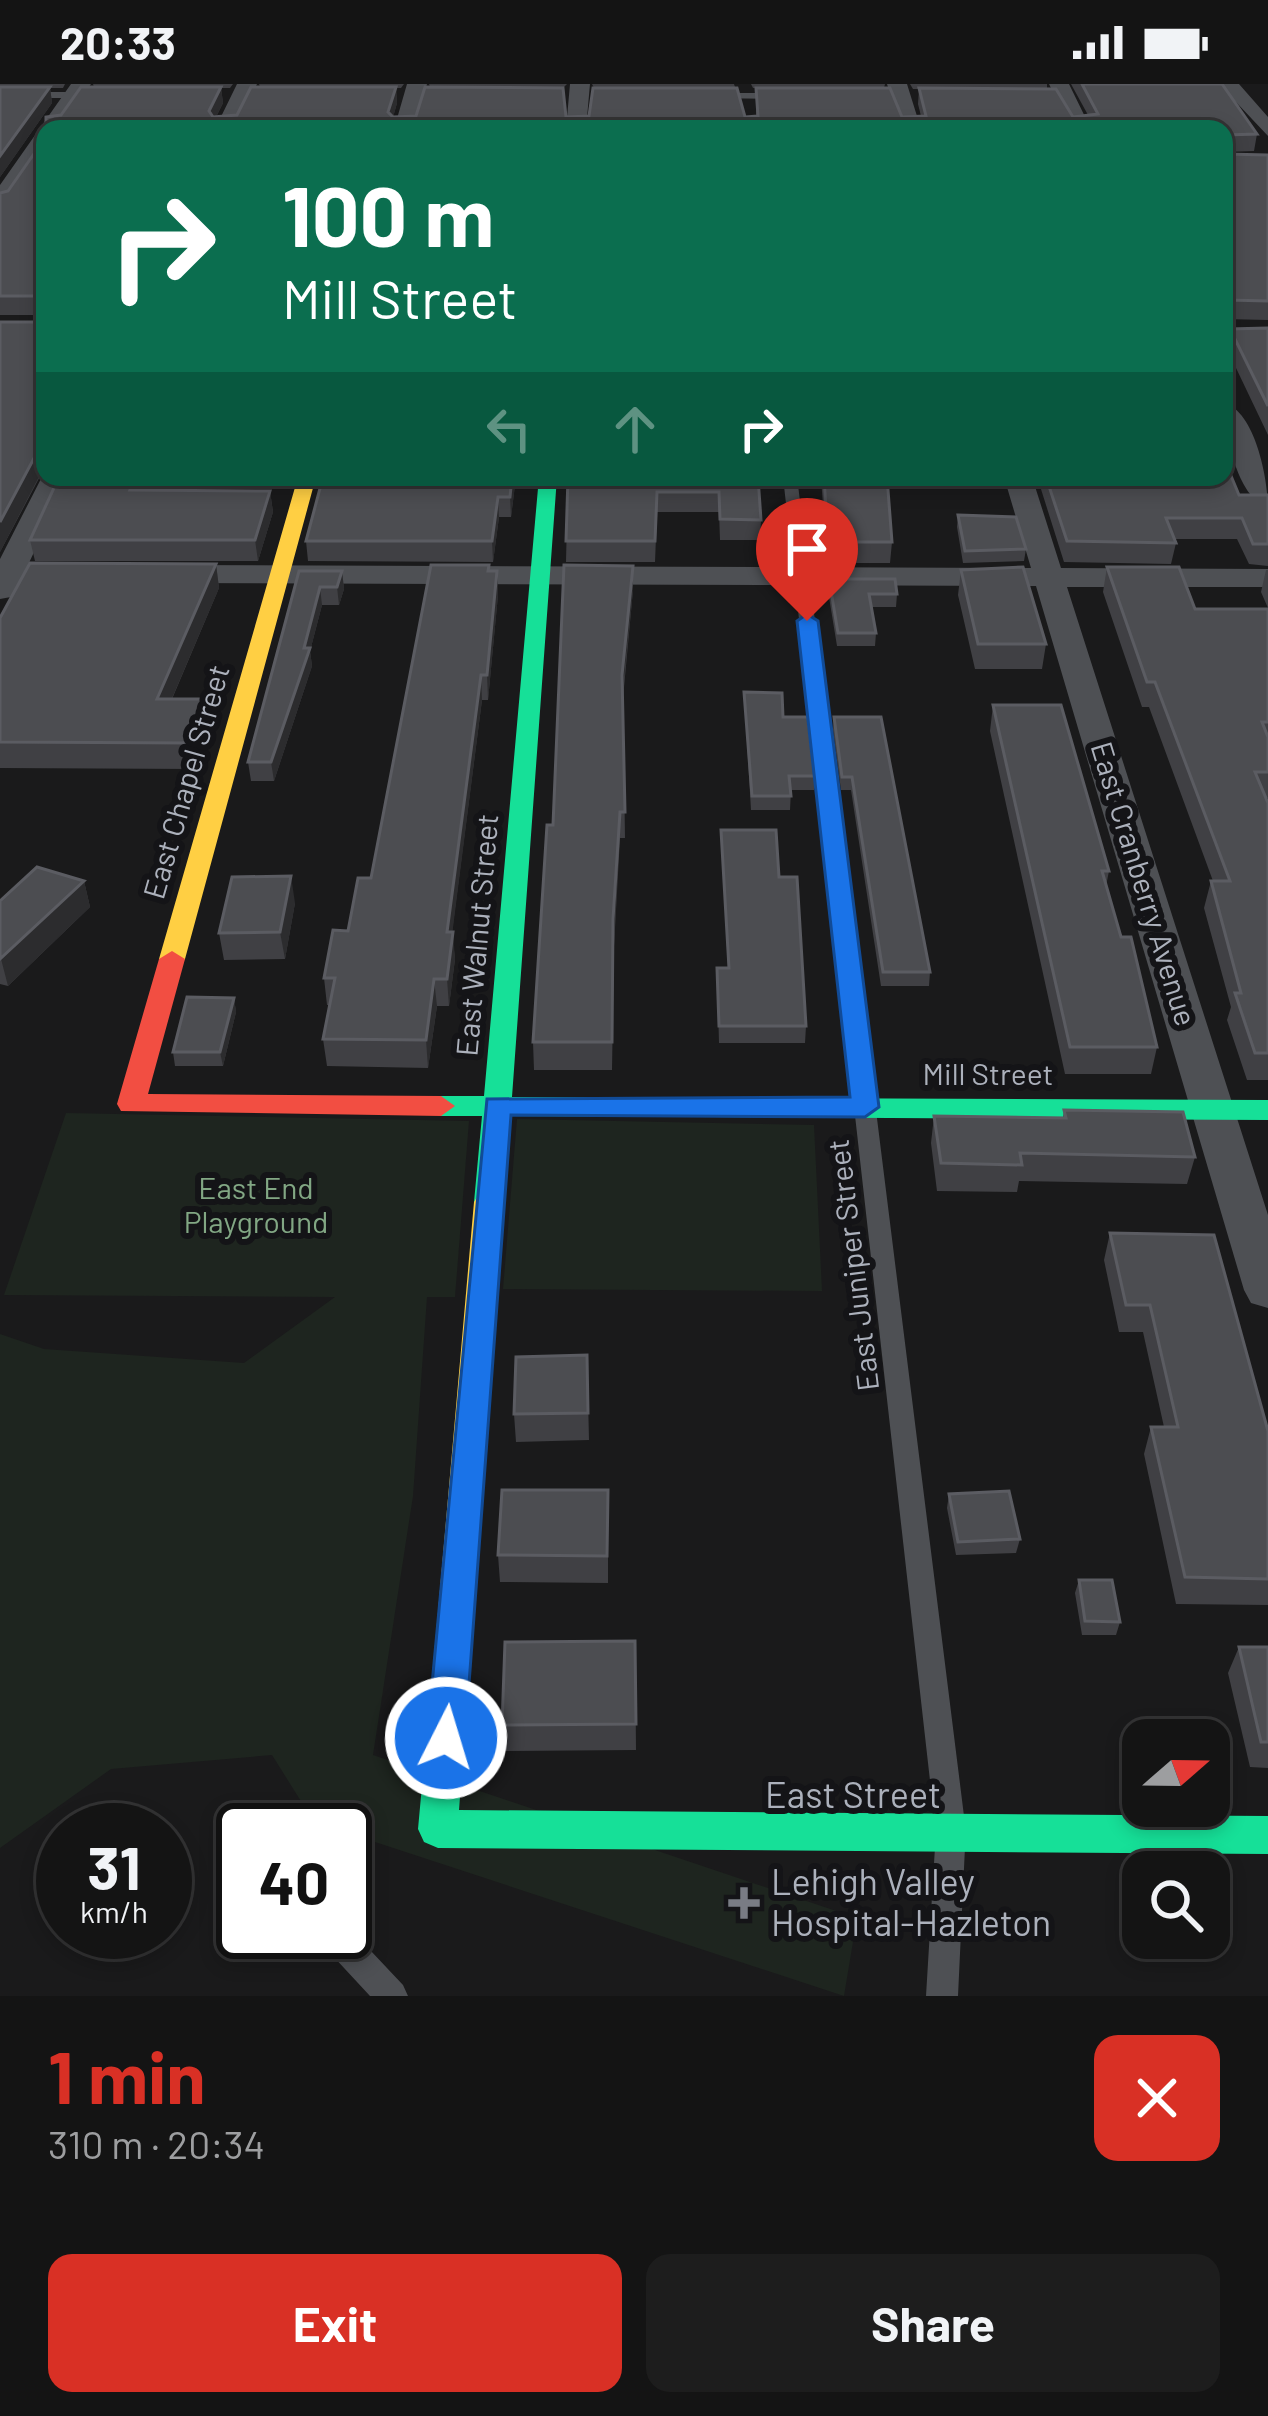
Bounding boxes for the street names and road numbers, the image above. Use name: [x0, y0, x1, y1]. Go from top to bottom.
street label: East Chapel Street: [134, 660, 236, 903]
street label: East Cranberry Avenue: [1085, 737, 1205, 1030]
street label: East Walnut Street: [447, 812, 505, 1057]
street label: Mill Street: [923, 1055, 1053, 1091]
street label: East Juniper Street: [819, 1137, 885, 1393]
street label: East Street: [765, 1772, 941, 1815]

